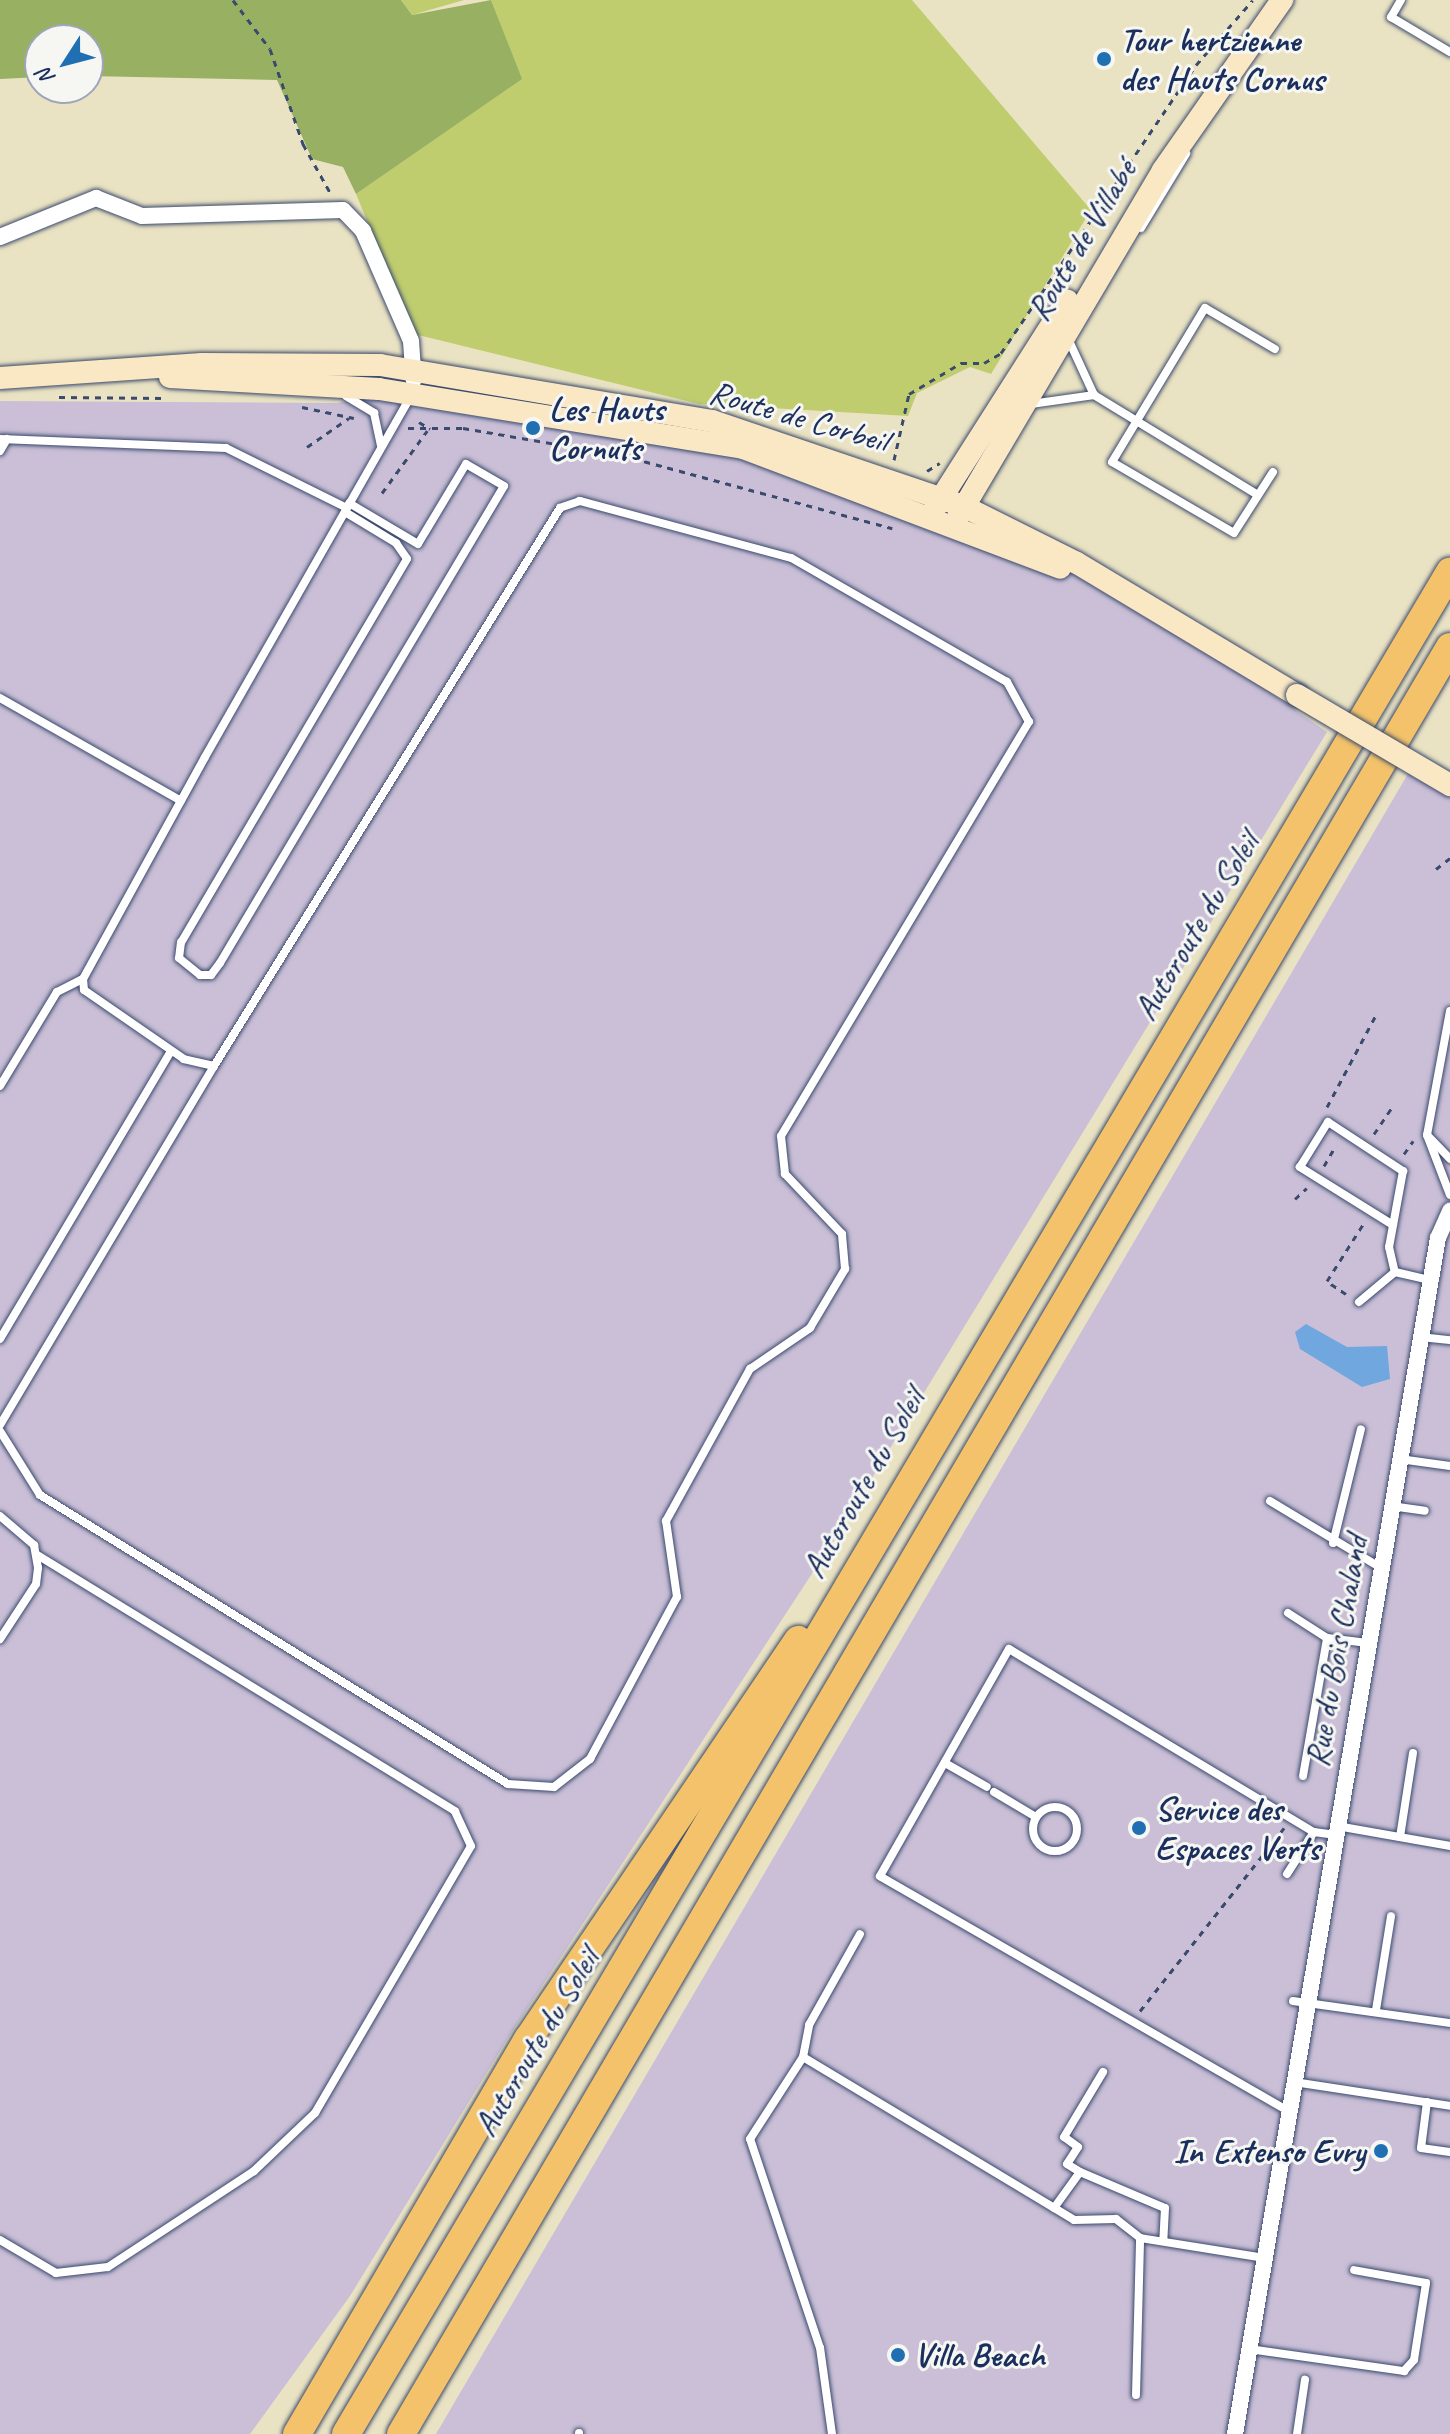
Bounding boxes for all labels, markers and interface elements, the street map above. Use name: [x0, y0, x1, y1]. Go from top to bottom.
place label: Tour hertzienne des Hauts Cornus: [1120, 19, 1325, 98]
north arrow: [24, 24, 104, 104]
marker: Tour hertzienne des Hauts Cornus: [1095, 50, 1113, 68]
text: N: [31, 63, 62, 91]
street label: Route de Villabé: [1017, 152, 1145, 328]
street label: Route de Corbeil: [705, 371, 893, 461]
place label: Les Hauts Cornuts: [549, 388, 665, 468]
marker: Les Hauts Cornuts: [524, 419, 542, 437]
street label: Autoroute du Soleil: [1124, 825, 1268, 1027]
street label: Autoroute du Soleil: [793, 1382, 933, 1584]
street label: Rue du Bois Chaland: [1296, 1532, 1376, 1770]
place label: Service des Espaces Verts: [1155, 1788, 1320, 1868]
marker: Service des Espaces Verts: [1130, 1819, 1148, 1837]
street label: Autoroute du Soleil: [464, 1941, 608, 2143]
place label: In Extenso Evry: [1174, 2131, 1365, 2171]
marker: In Extenso Evry: [1372, 2142, 1390, 2160]
place label: Villa Beach: [914, 2335, 1043, 2375]
marker: Villa Beach: [889, 2346, 907, 2364]

